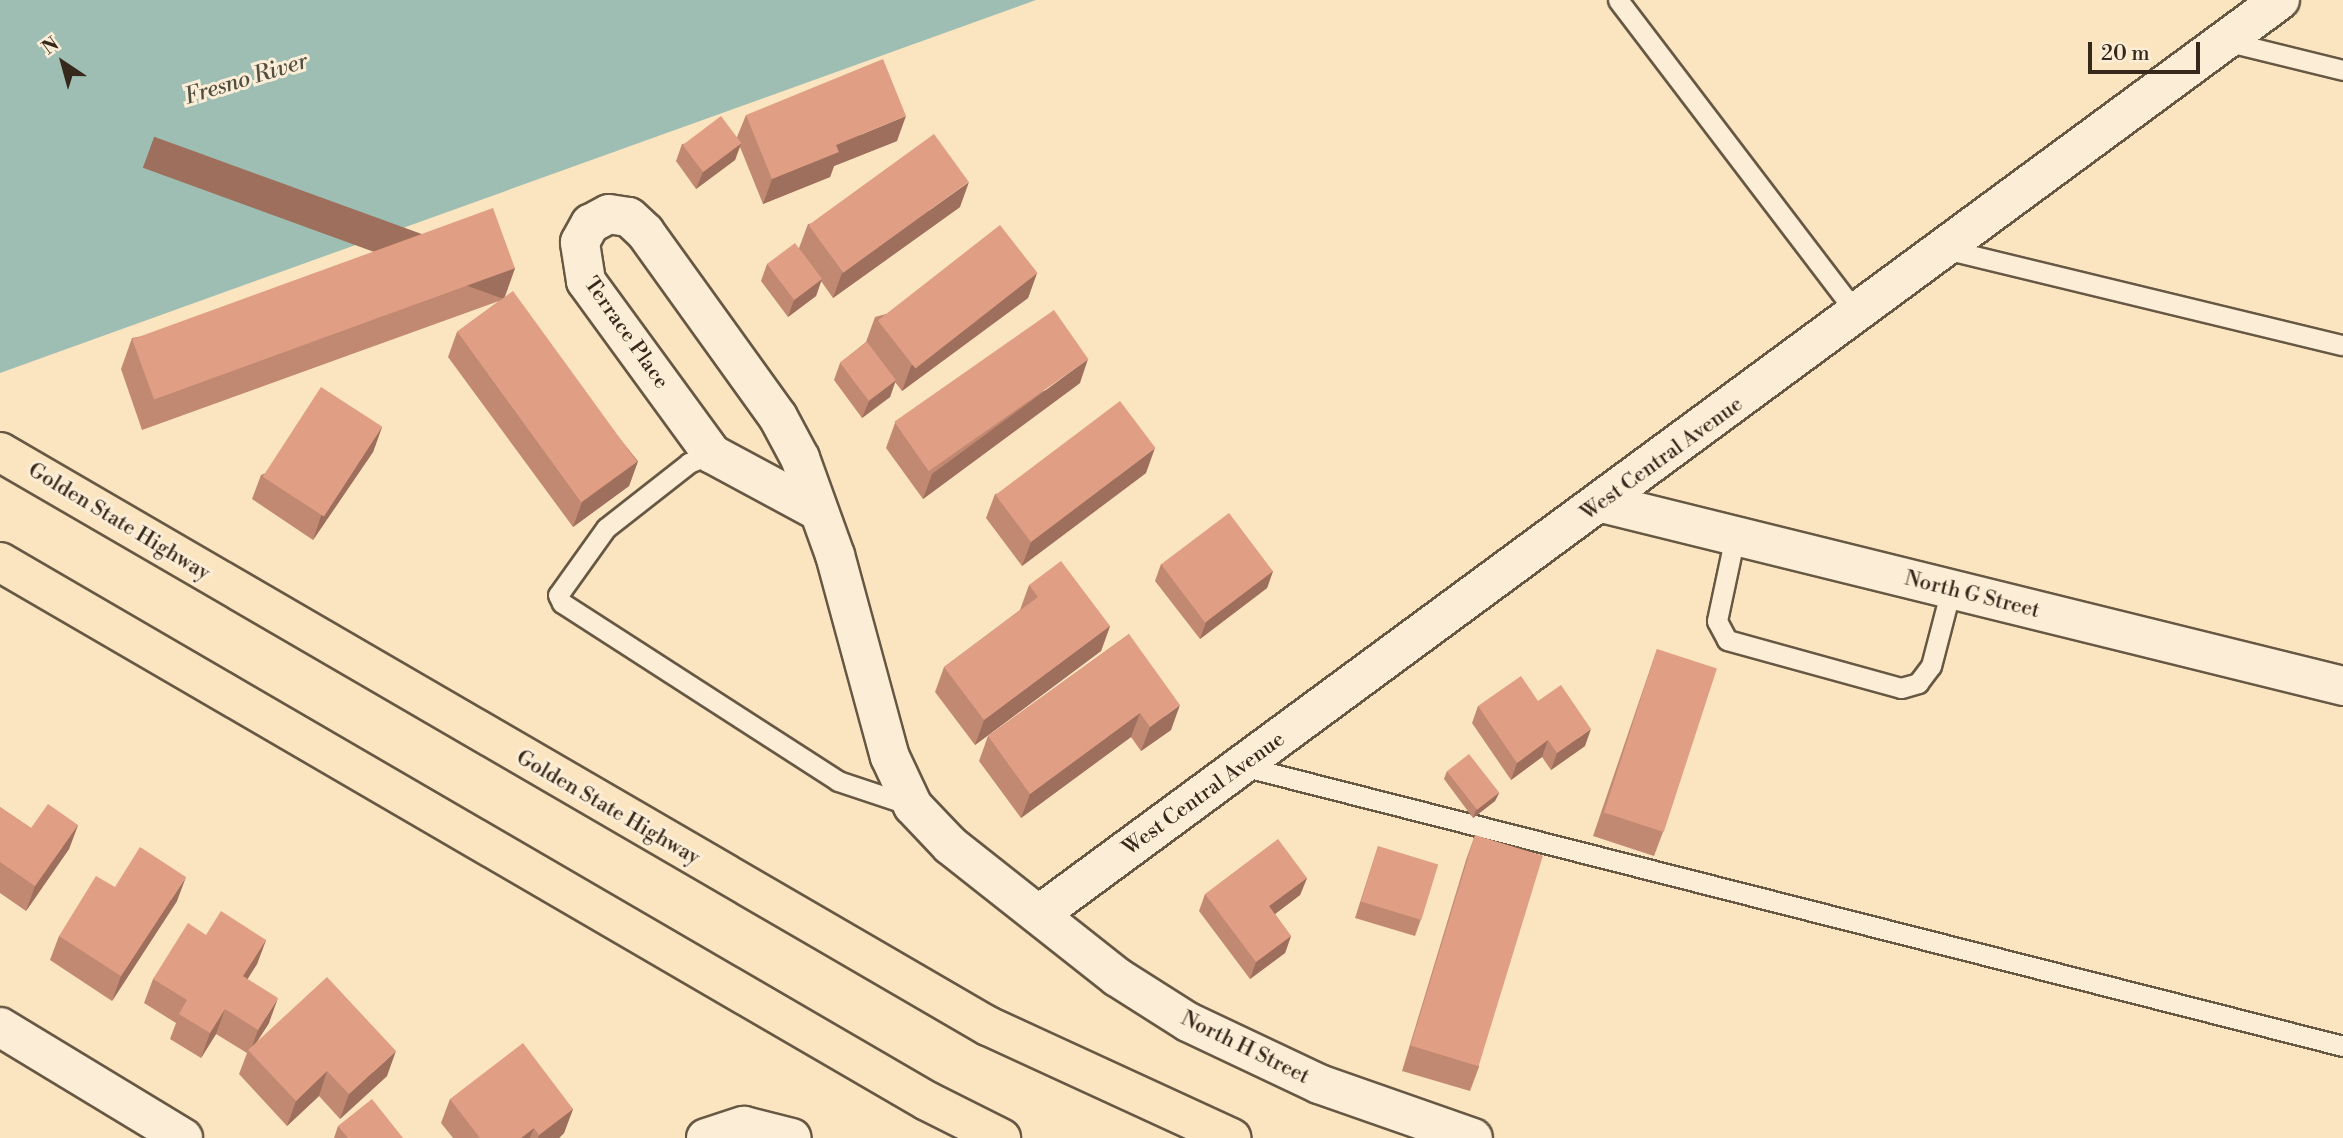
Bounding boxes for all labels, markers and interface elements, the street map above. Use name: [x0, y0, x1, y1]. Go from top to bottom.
north arrow: [28, 28, 98, 98]
scale bar: [2091, 28, 2203, 72]
text: N: [38, 32, 64, 60]
text: 20 m: [2101, 41, 2150, 67]
water label: Fresno River: [181, 47, 311, 111]
street label: Terrace Place: [578, 272, 674, 394]
street label: West Central Avenue: [1576, 392, 1748, 526]
street label: Golden State Highway: [23, 458, 215, 586]
street label: North G Street: [1902, 566, 2042, 624]
street label: West Central Avenue: [1118, 727, 1290, 861]
street label: Golden State Highway: [512, 745, 704, 871]
street label: North H Street: [1177, 1006, 1313, 1090]

